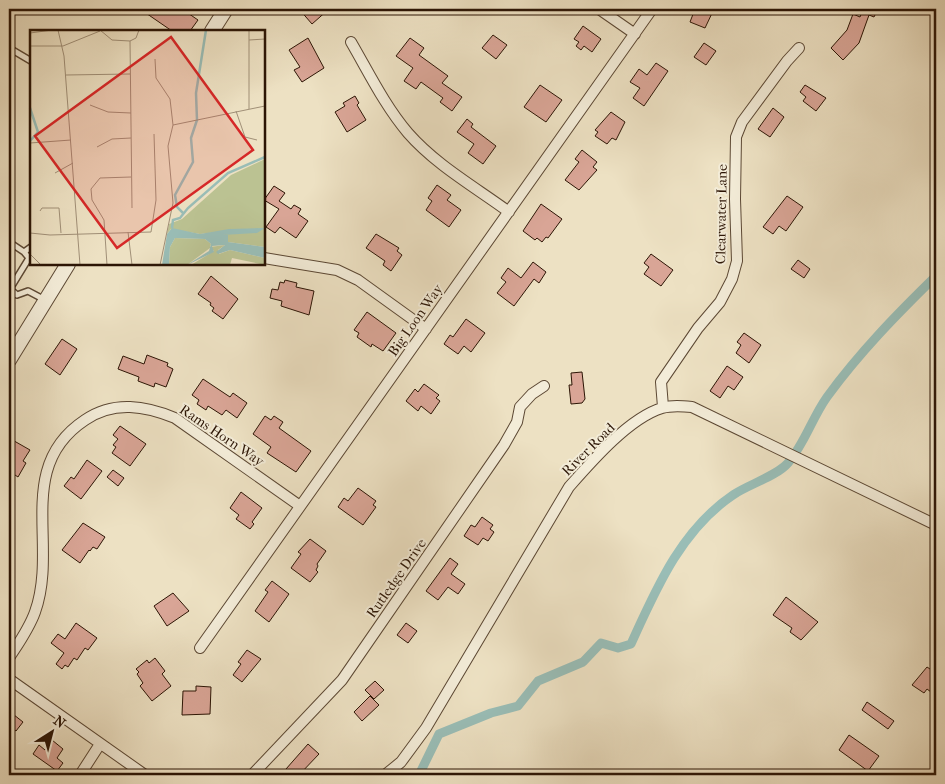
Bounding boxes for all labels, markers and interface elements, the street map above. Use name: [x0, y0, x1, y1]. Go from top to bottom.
inset map: [30, 30, 265, 265]
street label: Clearwater Lane: [712, 164, 731, 264]
street label: Big Loon Way: [384, 281, 447, 360]
street label: Rams Horn Way: [176, 401, 268, 470]
street label: River Road: [558, 419, 619, 479]
street label: Rutledge Drive: [363, 535, 430, 621]
north arrow: [28, 706, 78, 756]
text: N: [50, 712, 69, 732]

